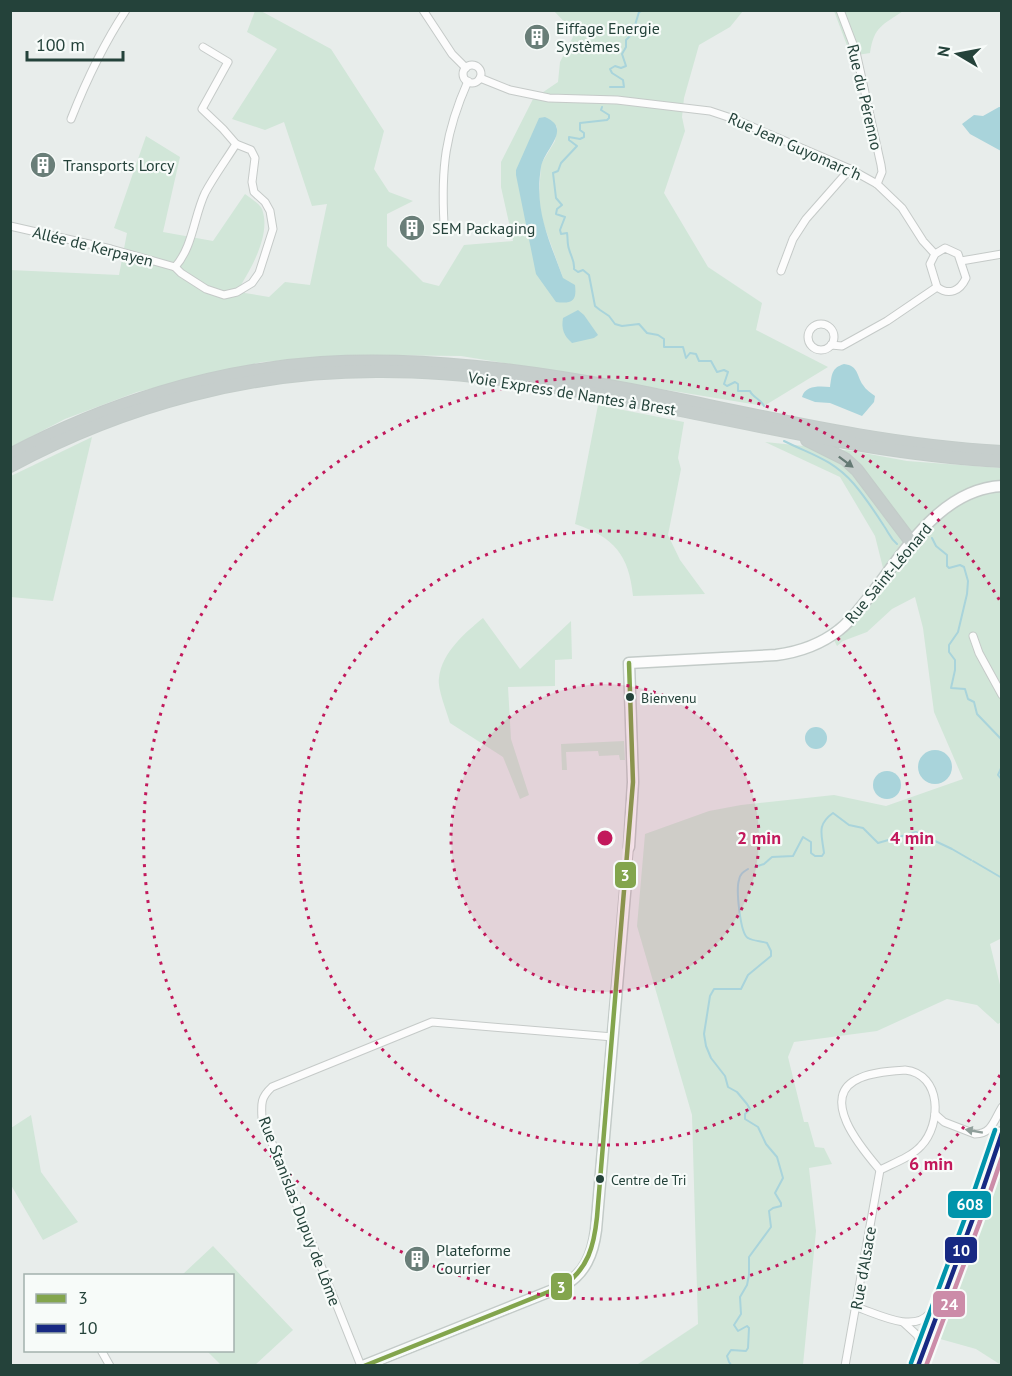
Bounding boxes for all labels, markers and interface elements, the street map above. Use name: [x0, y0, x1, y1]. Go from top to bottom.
place label: Eiffage Energie Systèmes: [556, 18, 660, 56]
building icon: Eiffage Energie Systèmes: [522, 22, 552, 52]
scale bar: [27, 24, 123, 62]
north arrow: [928, 24, 988, 84]
text: 100 m: [36, 33, 85, 56]
street label: Rue du Pérenno: [843, 42, 887, 152]
text: N: [932, 44, 954, 58]
street label: Rue Jean Guyomarc'h: [725, 108, 865, 184]
building icon: Transports Lorcy: [28, 150, 58, 180]
place label: Transports Lorcy: [63, 155, 175, 175]
building icon: SEM Packaging: [397, 213, 427, 243]
place label: SEM Packaging: [432, 218, 535, 238]
street label: Allée de Kerpayen: [31, 221, 155, 271]
street label: Voie Express de Nantes à Brest: [466, 367, 678, 419]
one-way arrow: [838, 456, 854, 468]
street label: Rue Saint-Léonard: [840, 519, 936, 627]
place label: Bienvenu: [641, 689, 697, 707]
marker: Bienvenu: [624, 691, 636, 703]
text: 2 min: [737, 826, 781, 849]
text: 4 min: [890, 826, 934, 849]
centre of rings: [595, 828, 615, 848]
line badge: 3: [614, 861, 637, 889]
text: 3: [620, 865, 630, 885]
street label: Rue Stanislas Dupuy de Lôme: [255, 1114, 345, 1308]
one-way arrow: [964, 1127, 983, 1136]
text: 6 min: [909, 1152, 953, 1175]
place label: Centre de Tri: [611, 1171, 686, 1189]
marker: Centre de Tri: [594, 1173, 606, 1185]
line badge: 608: [947, 1190, 992, 1219]
text: 608: [956, 1194, 984, 1214]
street label: Rue d'Alsace: [846, 1225, 880, 1311]
line badge: 10: [944, 1236, 978, 1264]
place label: Plateforme Courrier: [436, 1240, 511, 1278]
text: 10: [952, 1240, 970, 1260]
building icon: Plateforme Courrier: [402, 1244, 432, 1274]
line badge: 3: [550, 1272, 573, 1301]
legend: [24, 1274, 234, 1352]
text: 3: [556, 1277, 566, 1297]
text: 3: [78, 1286, 88, 1309]
line badge: 24: [932, 1290, 966, 1318]
text: 24: [940, 1294, 958, 1314]
text: 10: [78, 1316, 98, 1339]

